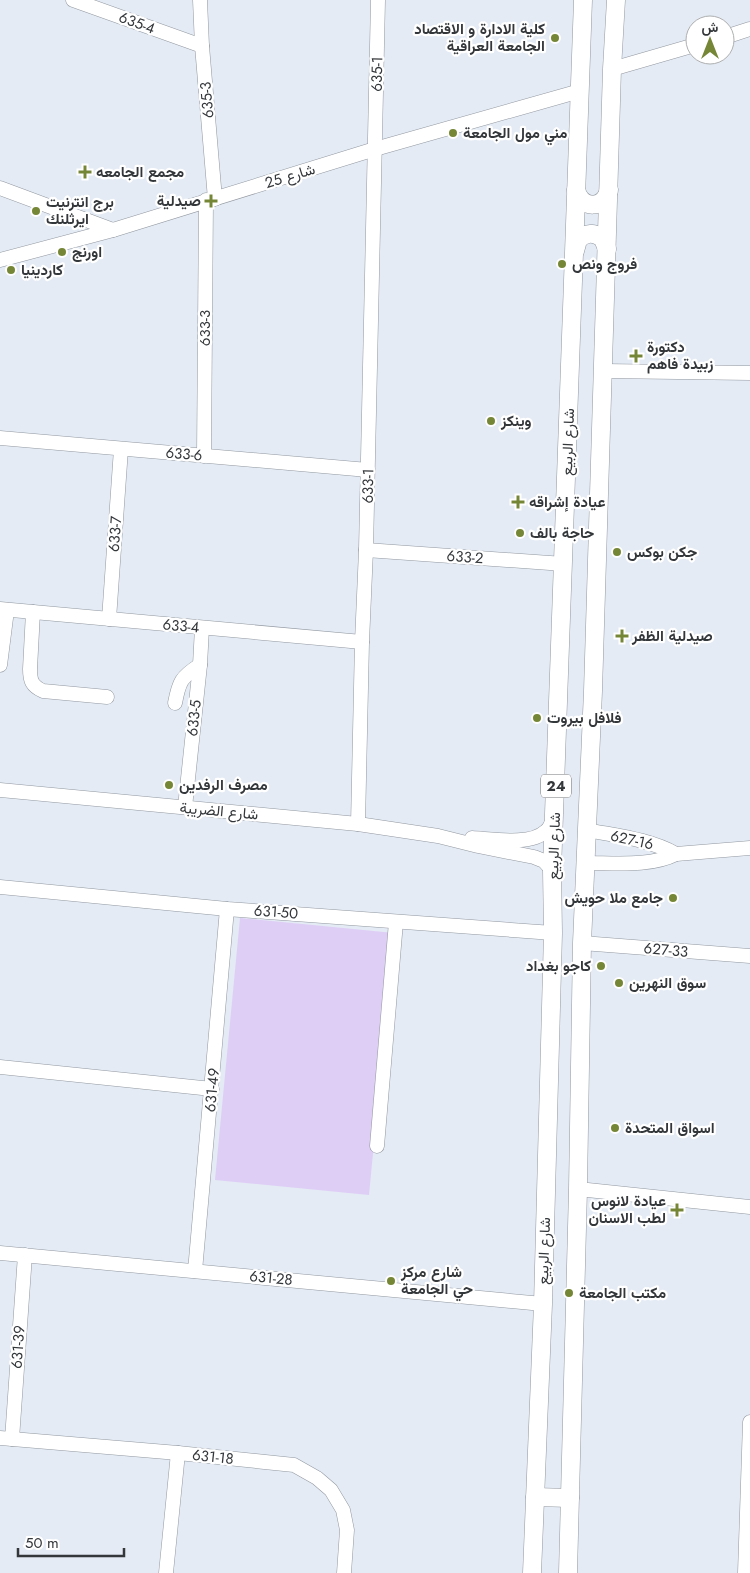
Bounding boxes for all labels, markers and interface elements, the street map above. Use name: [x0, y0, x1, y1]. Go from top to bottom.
street label: 635-4: [116, 6, 158, 40]
north arrow: [685, 15, 735, 65]
text: ش: [702, 17, 719, 37]
place label: كلية الادارة و الاقتصاد الجامعة العراقية: [414, 18, 545, 57]
marker: كلية الادارة و الاقتصاد الجامعة العراقية: [549, 32, 561, 44]
street label: 635-1: [366, 56, 388, 92]
street label: 635-3: [194, 81, 220, 119]
place label: مني مول الجامعة: [463, 122, 567, 146]
marker: مني مول الجامعة: [447, 127, 459, 139]
street label: شارع 25: [262, 158, 318, 194]
place label: مجمع الجامعه: [96, 161, 184, 183]
marker: مجمع الجامعه: [78, 165, 92, 179]
place label: صيدلية: [157, 190, 201, 212]
place label: برج انترنيت ايرثلنك: [46, 191, 114, 230]
marker: صيدلية: [205, 195, 217, 207]
marker: برج انترنيت ايرثلنك: [30, 205, 42, 217]
place label: اورنج: [72, 241, 102, 263]
marker: اورنج: [56, 246, 68, 258]
place label: فروج ونص: [572, 253, 637, 275]
marker: فروج ونص: [556, 258, 568, 270]
place label: كاردينيا: [21, 259, 63, 281]
marker: كاردينيا: [5, 264, 17, 276]
street label: 633-3: [194, 310, 216, 346]
place label: دكتورة زبيدة فاهم: [647, 336, 713, 375]
marker: دكتورة زبيدة فاهم: [629, 349, 643, 363]
street label: شارع الربيع: [556, 408, 580, 476]
place label: وينكز: [500, 410, 531, 432]
marker: وينكز: [485, 415, 497, 427]
street label: 633-6: [165, 441, 203, 467]
street label: 633-1: [357, 468, 379, 504]
place label: عيادة إشراقه: [529, 491, 605, 513]
marker: عيادة إشراقه: [511, 495, 525, 509]
street label: 633-7: [103, 515, 127, 553]
place label: حاجة بالف: [530, 522, 594, 544]
marker: حاجة بالف: [514, 527, 526, 539]
place label: جكن بوكس: [627, 541, 697, 563]
street label: 633-2: [446, 545, 484, 569]
marker: جكن بوكس: [611, 546, 623, 558]
street label: 633-4: [162, 613, 201, 639]
place label: صيدلية الظفر: [631, 625, 713, 647]
marker: صيدلية الظفر: [616, 630, 628, 642]
street label: 633-5: [181, 699, 207, 737]
place label: فلافل بيروت: [547, 707, 622, 729]
marker: فلافل بيروت: [531, 712, 543, 724]
place label: مصرف الرفدين: [179, 774, 268, 796]
road number: 24: [541, 774, 571, 798]
marker: مصرف الرفدين: [163, 779, 175, 791]
street label: شارع الضريبة: [179, 797, 259, 825]
street label: شارع الربيع: [542, 812, 566, 880]
street label: 627-16: [608, 825, 656, 855]
place label: جامع ملا حويش: [565, 887, 663, 909]
marker: جامع ملا حويش: [667, 892, 679, 904]
street label: 631-50: [253, 899, 299, 925]
street label: 627-33: [643, 937, 689, 963]
place label: كاجو بغداد: [526, 955, 591, 977]
marker: كاجو بغداد: [595, 960, 607, 972]
place label: سوق النهرين: [629, 972, 706, 994]
marker: سوق النهرين: [613, 977, 625, 989]
street label: 631-49: [199, 1067, 225, 1113]
place label: اسواق المتحدة: [625, 1117, 715, 1139]
marker: اسواق المتحدة: [609, 1122, 621, 1134]
place label: عيادة لانوس لطب الاسنان: [588, 1190, 666, 1229]
marker: عيادة لانوس لطب الاسنان: [670, 1203, 684, 1217]
street label: شارع الربيع: [532, 1217, 556, 1285]
place label: شارع مركز حي الجامعة: [400, 1261, 473, 1302]
street label: 631-28: [248, 1265, 294, 1291]
marker: شارع مركز حي الجامعة: [385, 1275, 397, 1287]
place label: مكتب الجامعة: [579, 1282, 666, 1304]
marker: مكتب الجامعة: [563, 1287, 575, 1299]
street label: 631-39: [6, 1325, 30, 1369]
street label: 631-18: [191, 1444, 235, 1470]
scale bar: [18, 1526, 124, 1558]
text: 50 m: [25, 1532, 59, 1554]

